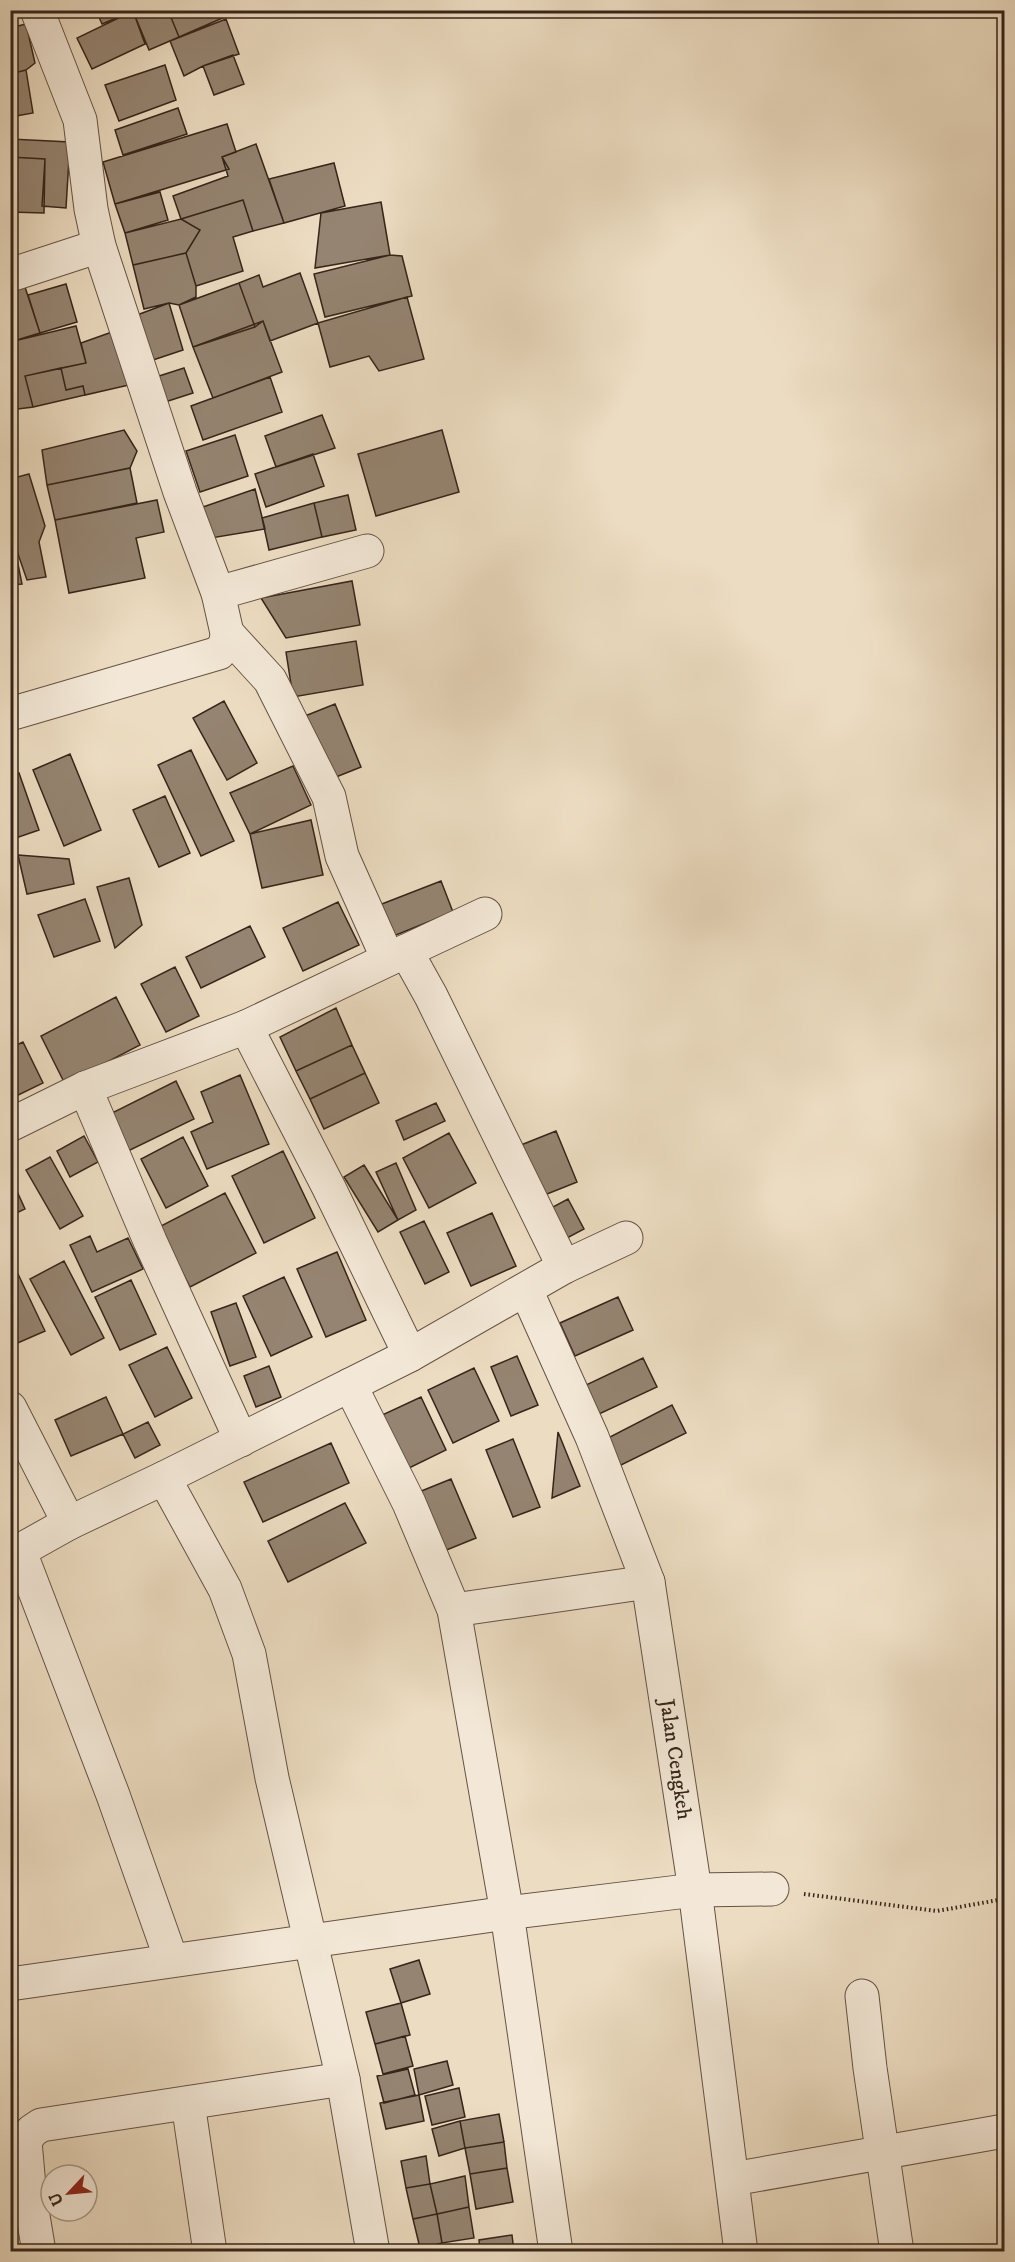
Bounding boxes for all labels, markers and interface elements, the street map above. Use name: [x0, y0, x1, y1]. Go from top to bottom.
street label: Jalan Cengkeh: [653, 1695, 697, 1821]
north arrow: [39, 2163, 99, 2223]
text: U: [44, 2189, 68, 2209]

